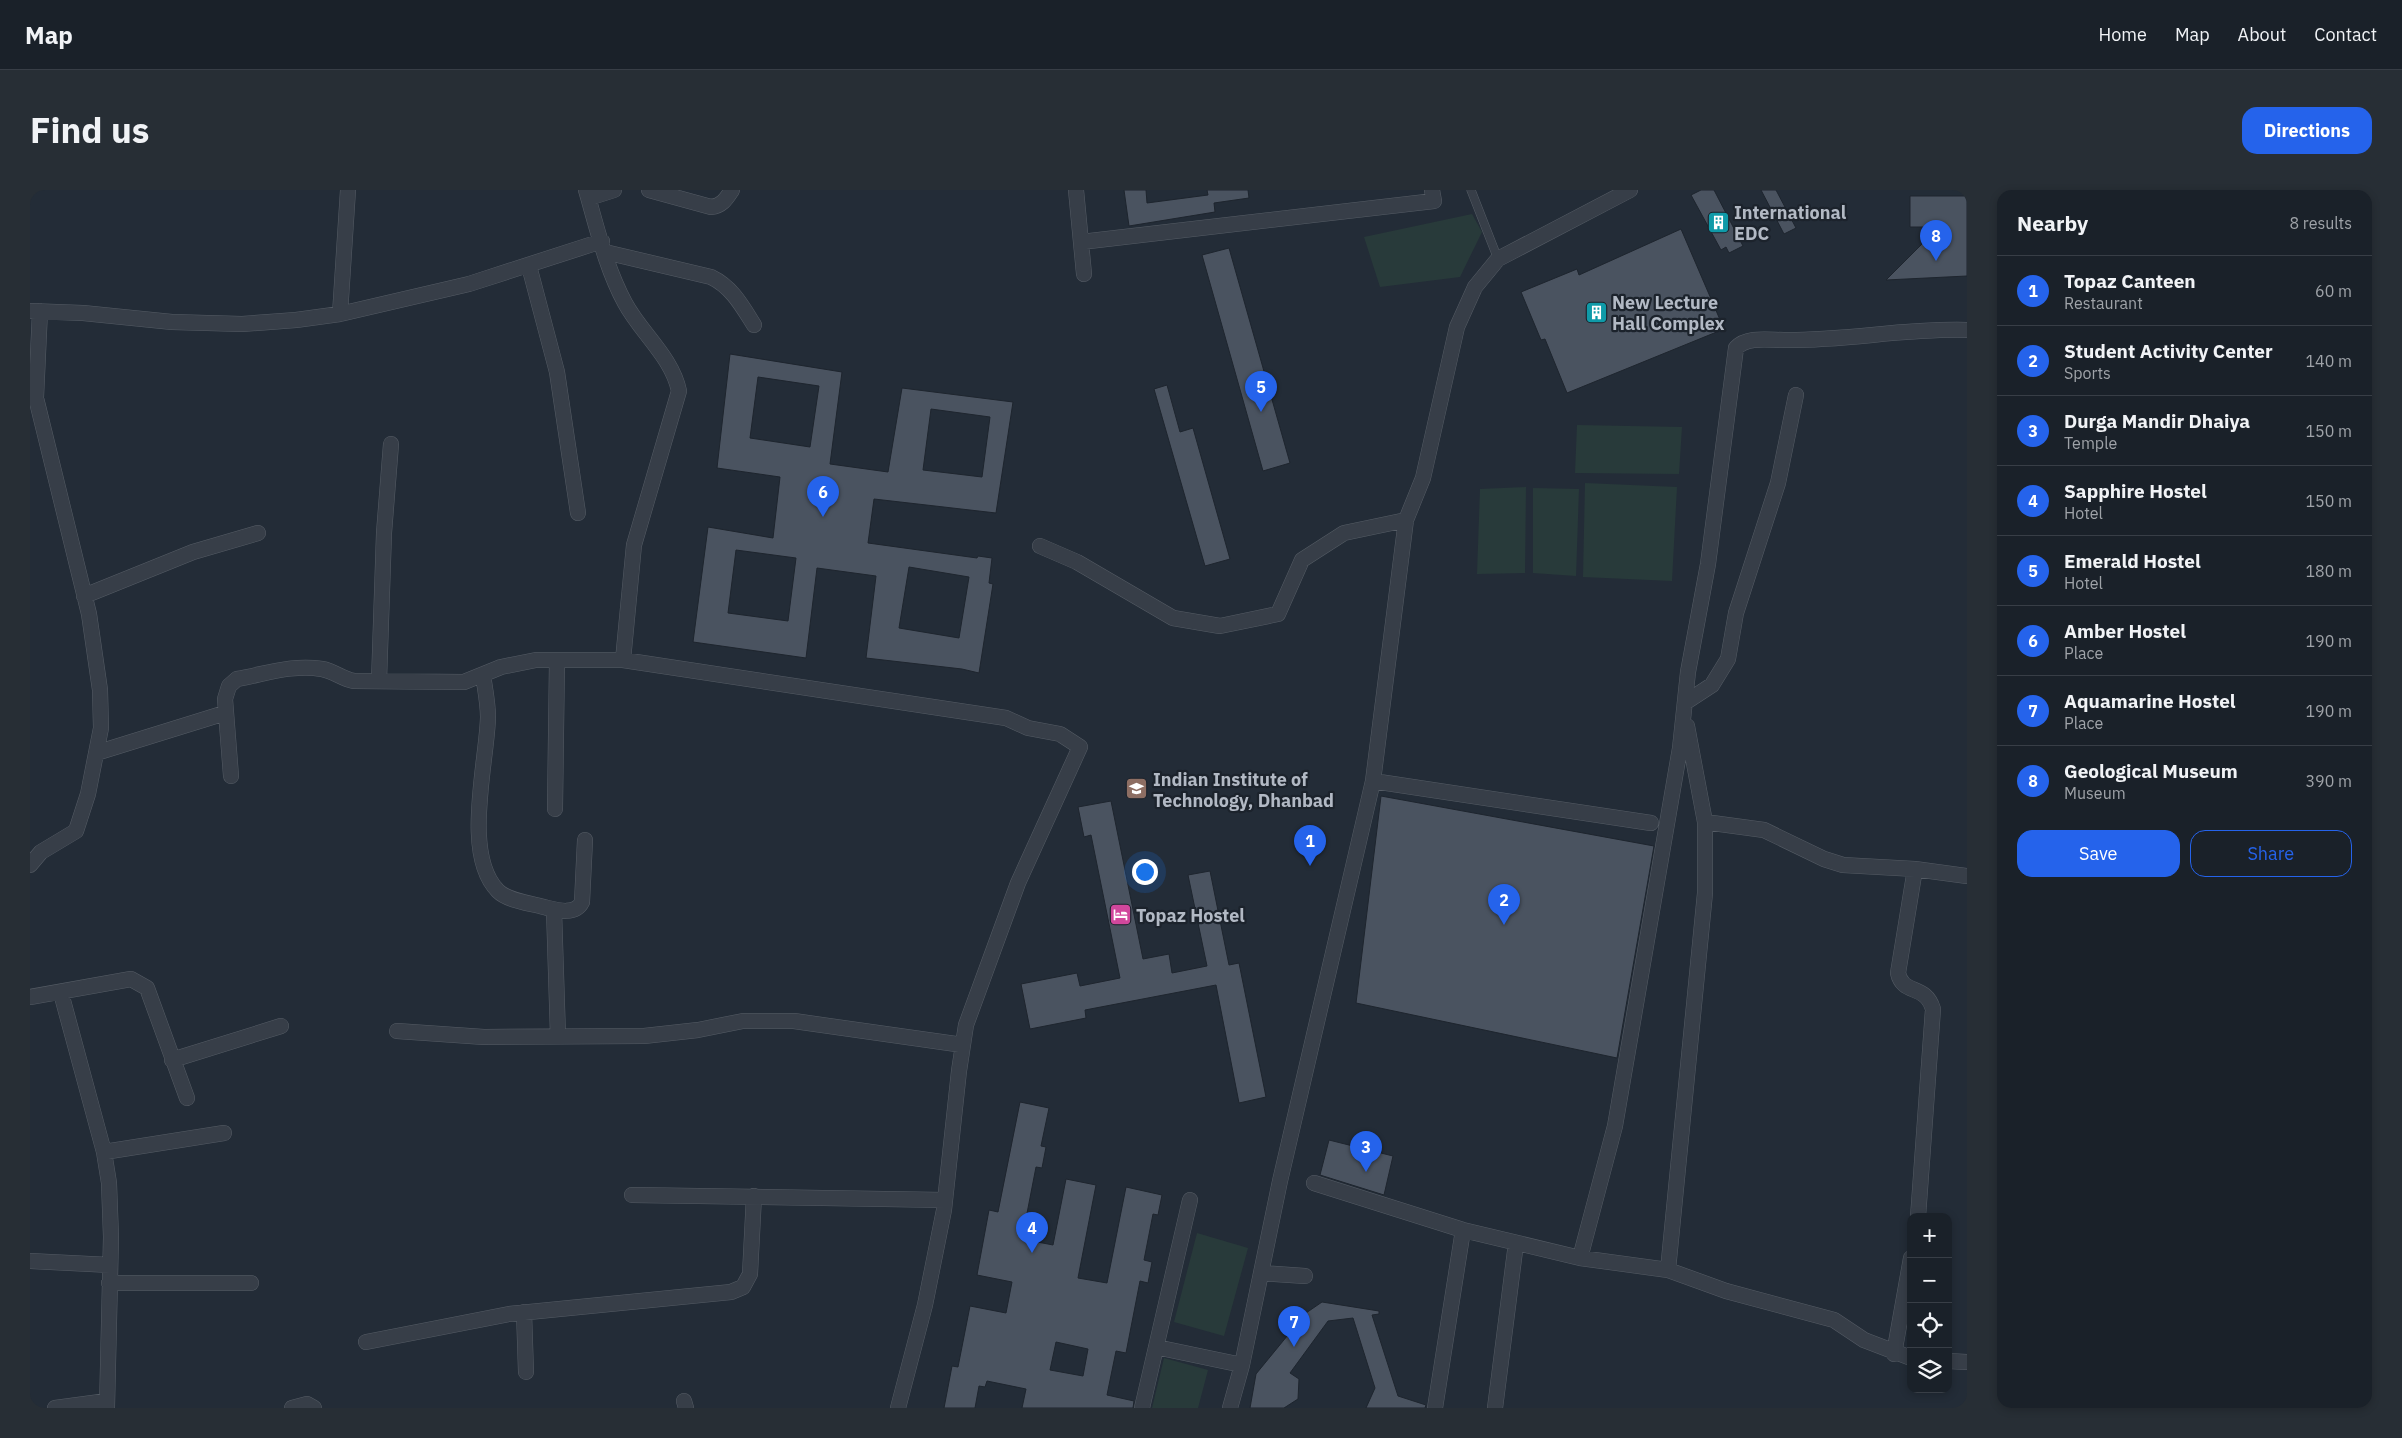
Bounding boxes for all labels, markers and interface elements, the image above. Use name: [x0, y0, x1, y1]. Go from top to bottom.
text: Map: [25, 19, 73, 51]
text: Home: [2099, 23, 2147, 46]
text: Map: [2175, 23, 2210, 46]
text: About: [2238, 23, 2286, 46]
text: Contact: [2314, 23, 2377, 46]
text: Find us: [30, 107, 149, 153]
button: Directions: [2242, 107, 2372, 154]
place label: International EDC: [1734, 201, 1847, 245]
text: Nearby: [2017, 209, 2088, 237]
building icon: International EDC: [1706, 210, 1730, 234]
text: 8 results: [2289, 213, 2352, 233]
pin: 8: [1920, 220, 1952, 261]
text: Topaz Canteen: [2064, 269, 2196, 293]
text: 1: [2028, 281, 2038, 301]
text: 60 m: [2315, 281, 2352, 301]
place label: New Lecture Hall Complex: [1612, 291, 1725, 335]
text: Restaurant: [2064, 293, 2143, 313]
building icon: New Lecture Hall Complex: [1584, 300, 1608, 324]
text: Student Activity Center: [2064, 339, 2273, 363]
text: 2: [2028, 351, 2038, 371]
text: 140 m: [2305, 351, 2352, 371]
text: Sports: [2064, 363, 2111, 383]
pin: 5: [1245, 371, 1277, 412]
text: Durga Mandir Dhaiya: [2064, 409, 2250, 433]
text: 3: [2028, 421, 2038, 441]
text: 150 m: [2305, 421, 2352, 441]
text: Temple: [2064, 433, 2117, 453]
pin: 6: [807, 476, 839, 517]
text: Sapphire Hostel: [2064, 479, 2207, 503]
text: 4: [2028, 491, 2038, 511]
text: 150 m: [2305, 491, 2352, 511]
text: Hotel: [2064, 503, 2103, 523]
text: Emerald Hostel: [2064, 549, 2201, 573]
text: 5: [2028, 561, 2038, 581]
text: 180 m: [2305, 561, 2352, 581]
text: Hotel: [2064, 573, 2103, 593]
text: Amber Hostel: [2064, 619, 2186, 643]
text: 6: [2028, 631, 2038, 651]
text: 190 m: [2305, 631, 2352, 651]
text: Place: [2064, 643, 2103, 663]
text: Aquamarine Hostel: [2064, 689, 2236, 713]
text: 7: [2028, 701, 2038, 721]
text: 190 m: [2305, 701, 2352, 721]
text: Place: [2064, 713, 2103, 733]
text: Geological Museum: [2064, 759, 2238, 783]
place label: Indian Institute of Technology, Dhanbad: [1153, 768, 1334, 812]
text: 8: [2028, 771, 2038, 791]
text: 390 m: [2305, 771, 2352, 791]
school or university icon: Indian Institute of Technology, Dhanbad: [1125, 777, 1149, 801]
text: Museum: [2064, 783, 2126, 803]
pin: 1: [1294, 825, 1326, 866]
button: Save: [2017, 830, 2180, 877]
button: Share: [2190, 830, 2352, 877]
your location: [1132, 859, 1158, 885]
pin: 2: [1488, 884, 1520, 925]
hotel icon: Topaz Hostel: [1108, 903, 1132, 927]
place label: Topaz Hostel: [1136, 904, 1245, 927]
pin: 3: [1350, 1131, 1382, 1172]
pin: 4: [1016, 1212, 1048, 1253]
map controls: [1907, 1213, 1952, 1393]
button: +: [1907, 1213, 1952, 1258]
button: −: [1907, 1258, 1952, 1303]
button: locate: [1907, 1303, 1952, 1348]
pin: 7: [1278, 1306, 1310, 1347]
button: layers: [1907, 1348, 1952, 1393]

